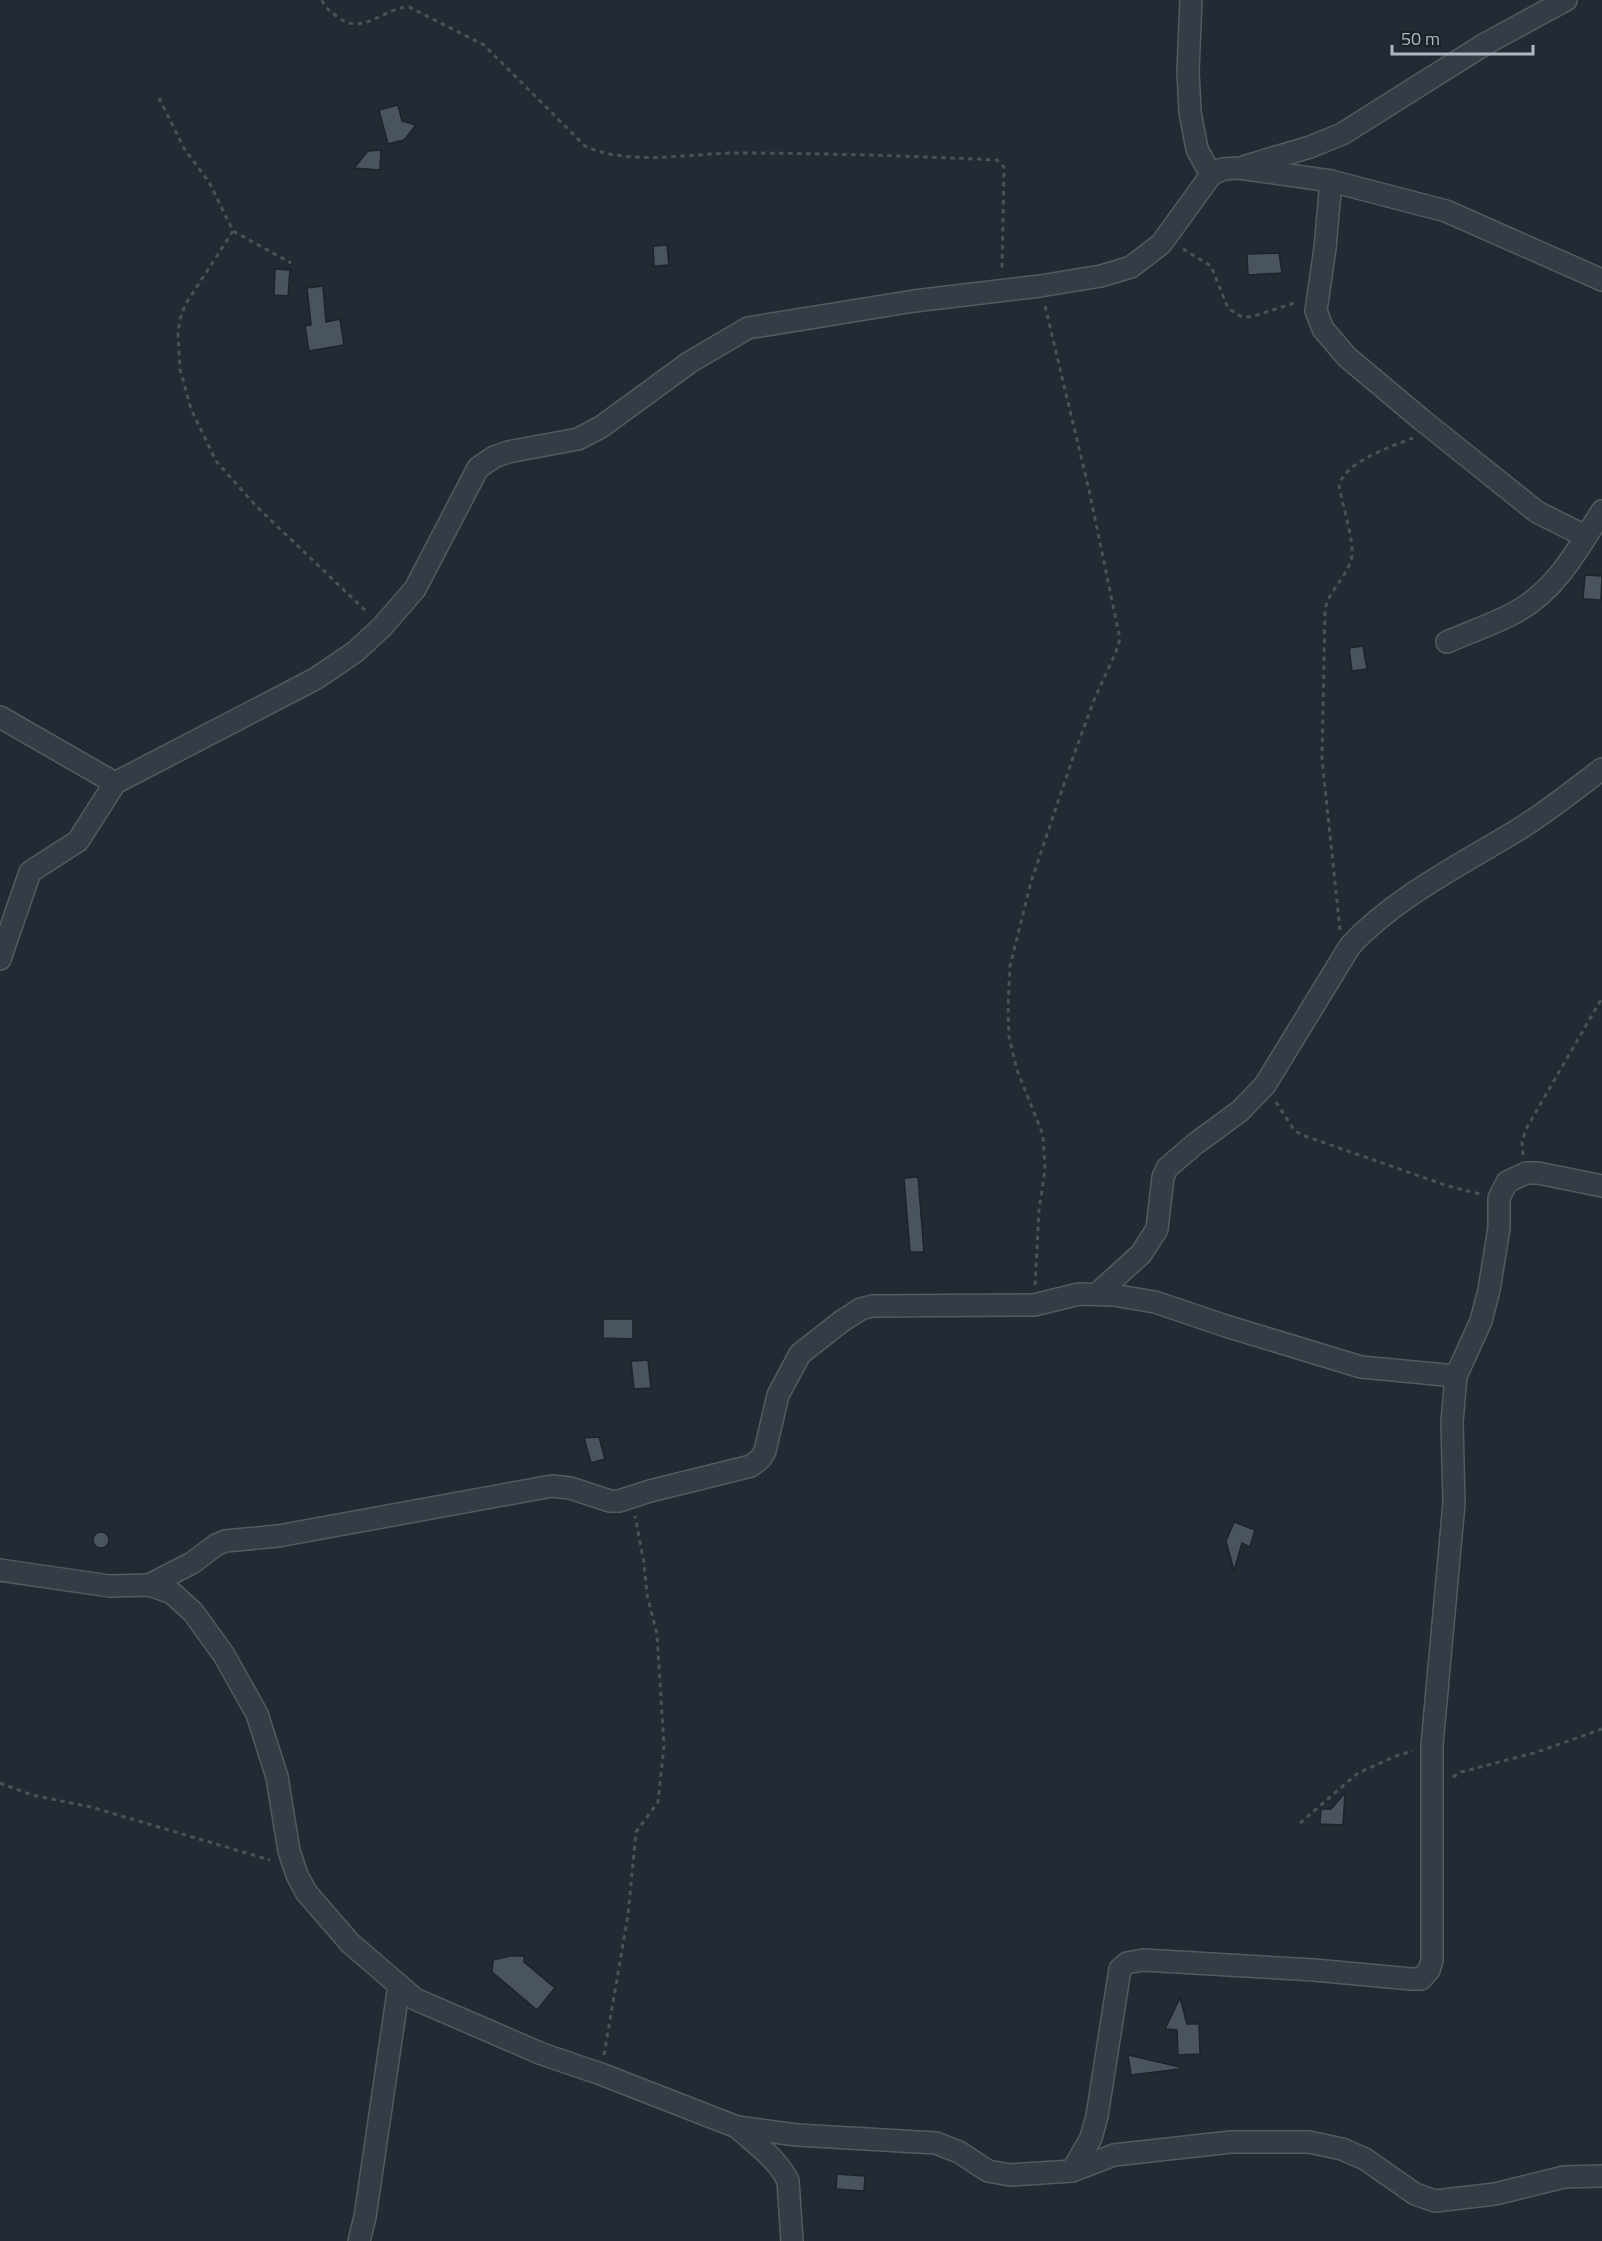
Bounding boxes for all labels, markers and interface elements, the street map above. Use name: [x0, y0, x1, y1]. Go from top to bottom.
scale bar: [1392, 18, 1533, 56]
text: 50 m: [1401, 25, 1440, 52]

